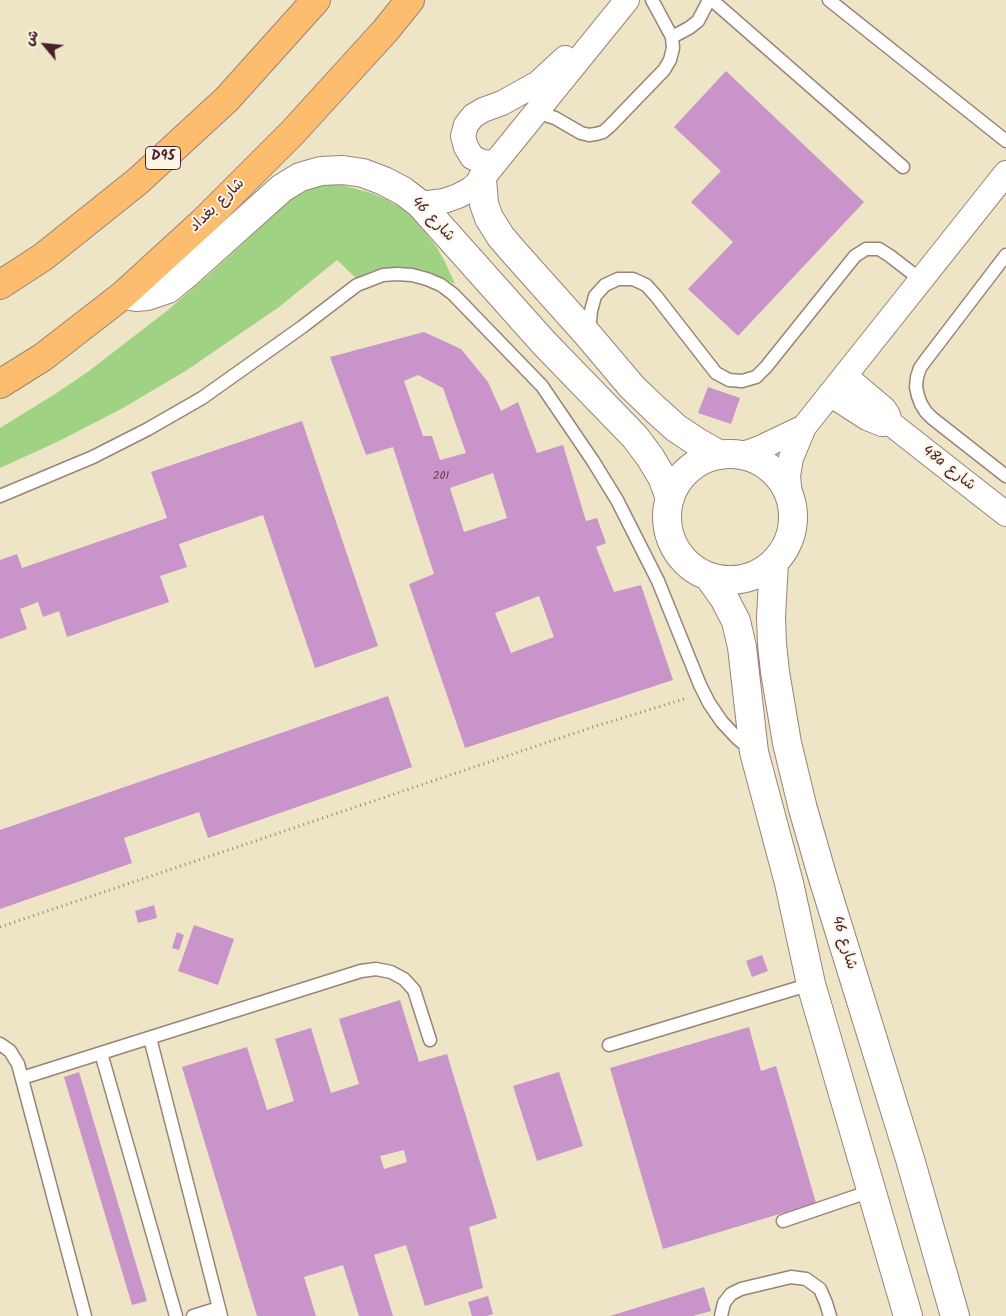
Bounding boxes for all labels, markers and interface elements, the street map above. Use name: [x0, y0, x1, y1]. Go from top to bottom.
north arrow: [20, 20, 70, 70]
text: ش: [18, 26, 45, 50]
road number: D95: [146, 146, 180, 170]
street label: شارع بغداد: [187, 175, 249, 237]
street label: شارع 46: [406, 194, 458, 246]
street label: 48a شارع: [918, 443, 978, 495]
house number: 201: [433, 470, 449, 484]
street label: شارع 46: [826, 914, 860, 972]

